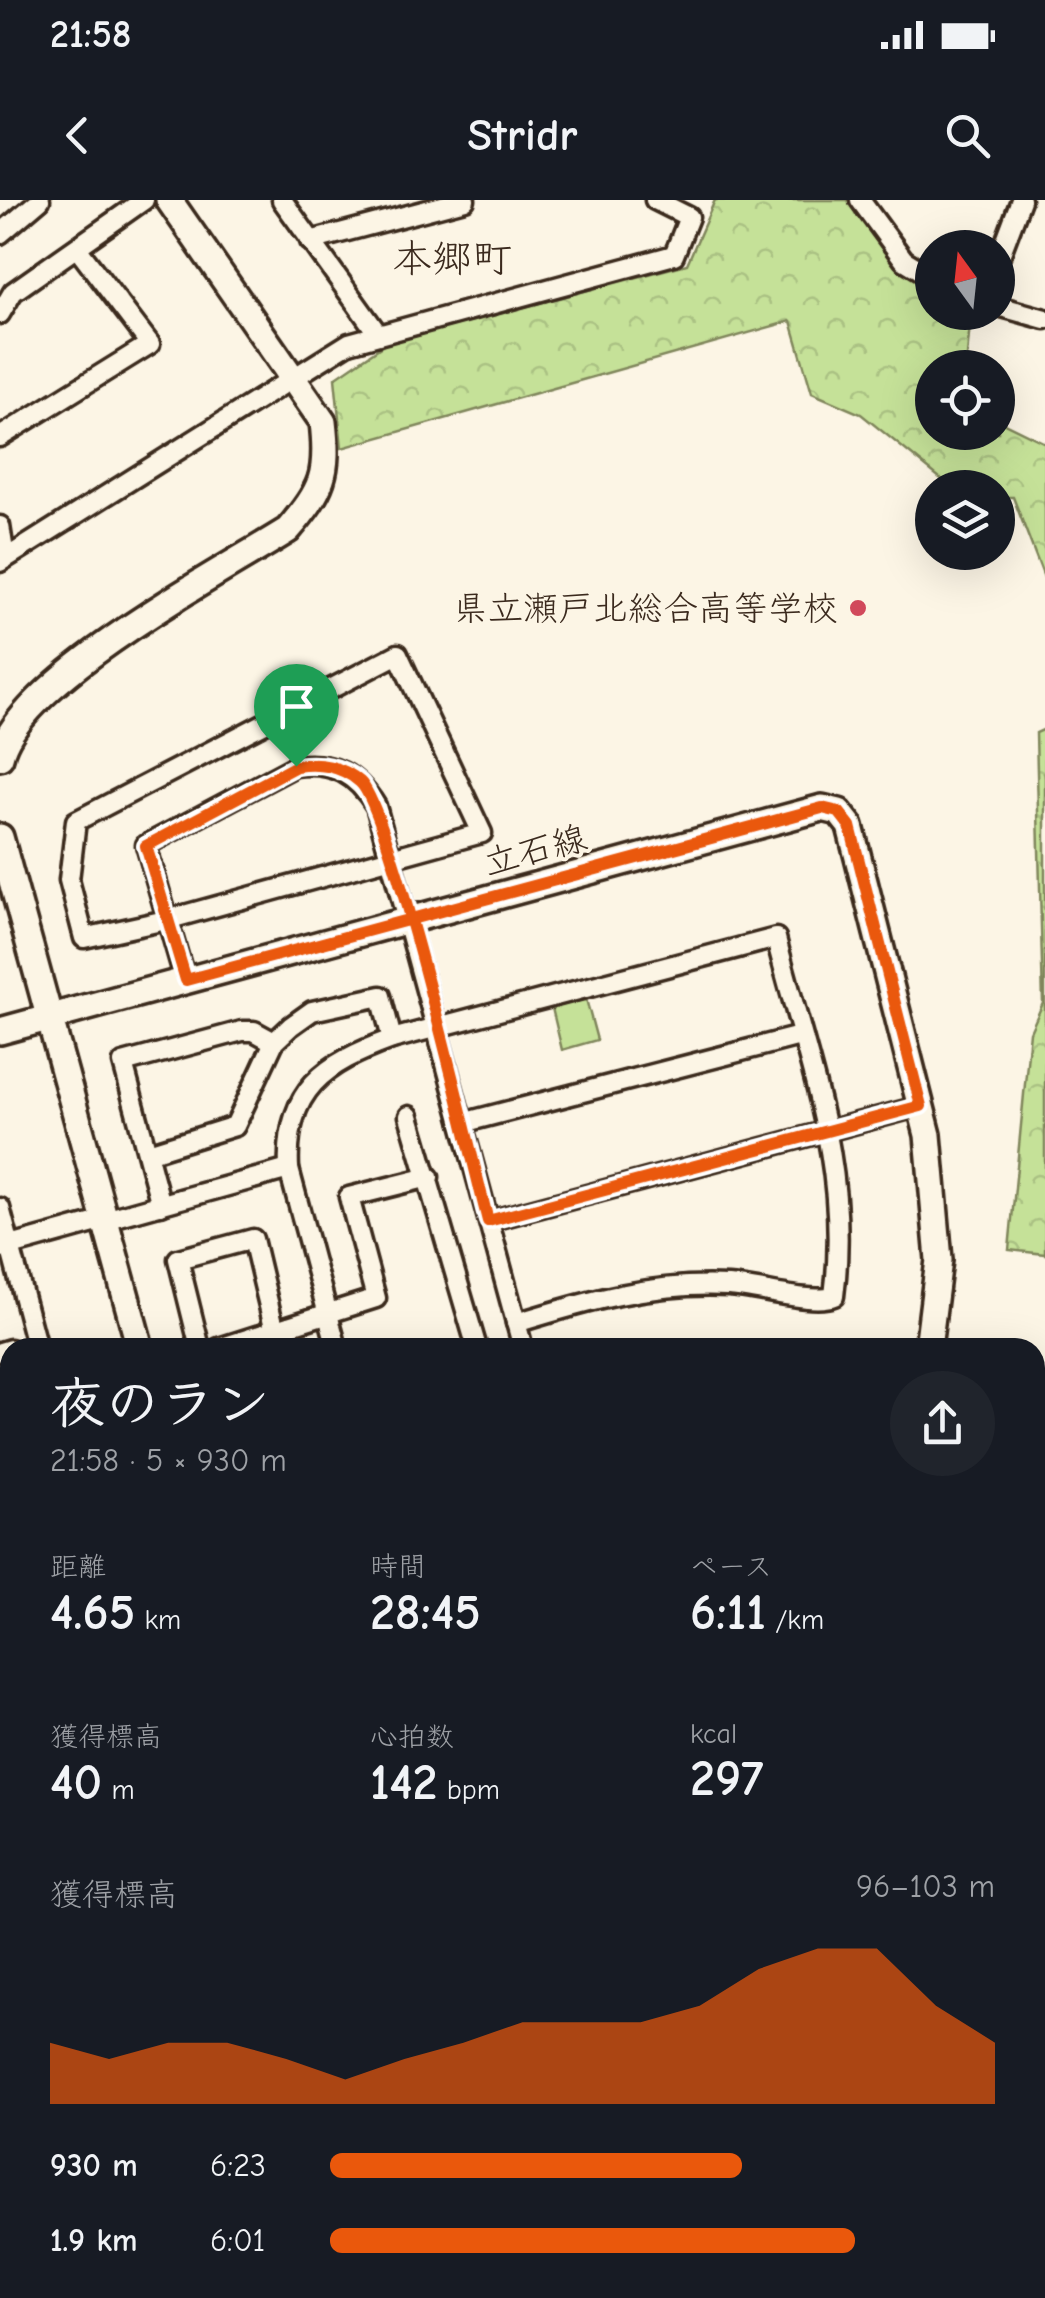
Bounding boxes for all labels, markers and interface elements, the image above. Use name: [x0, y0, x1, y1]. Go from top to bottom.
text: 21:58: [50, 13, 131, 57]
icon: back: [50, 108, 105, 163]
icon: search: [940, 108, 995, 163]
text: Stridr: [467, 109, 578, 161]
north arrow: [915, 230, 1015, 330]
map controls: [915, 230, 1015, 570]
district label: 本郷町: [392, 236, 512, 282]
button: locate: [915, 350, 1015, 450]
button: layers: [915, 470, 1015, 570]
place label: 県立瀬戸北総合高等学校: [453, 588, 838, 629]
marker: 県立瀬戸北総合高等学校: [847, 597, 869, 619]
pin: [254, 664, 339, 767]
icon: arrive: [269, 679, 324, 734]
street label: 立石線: [479, 817, 591, 884]
button: share: [890, 1371, 995, 1476]
text: 夜のラン: [50, 1372, 270, 1436]
text: 21:58 · 5 × 930 m: [50, 1442, 287, 1479]
text: 距離: [50, 1551, 106, 1583]
text: 時間: [370, 1551, 426, 1583]
text: ペース: [690, 1551, 772, 1583]
text: 4.65: [50, 1584, 135, 1642]
text: 28:45: [370, 1584, 481, 1642]
text: 6:11: [690, 1584, 766, 1642]
text: km: [135, 1604, 181, 1636]
text: /km: [766, 1604, 824, 1636]
text: kcal: [690, 1718, 737, 1750]
text: 獲得標高: [50, 1721, 162, 1753]
text: 心拍数: [370, 1721, 454, 1753]
text: 297: [690, 1750, 764, 1808]
text: 40: [50, 1754, 102, 1812]
text: 142: [370, 1754, 438, 1812]
text: m: [102, 1774, 135, 1806]
text: bpm: [438, 1774, 500, 1806]
text: 96–103 m: [856, 1868, 995, 1905]
text: 獲得標高: [50, 1876, 178, 1913]
text: 930 m: [50, 2147, 138, 2184]
text: 6:23: [210, 2147, 266, 2184]
text: 1.9 km: [50, 2222, 138, 2259]
text: 6:01: [210, 2222, 265, 2259]

